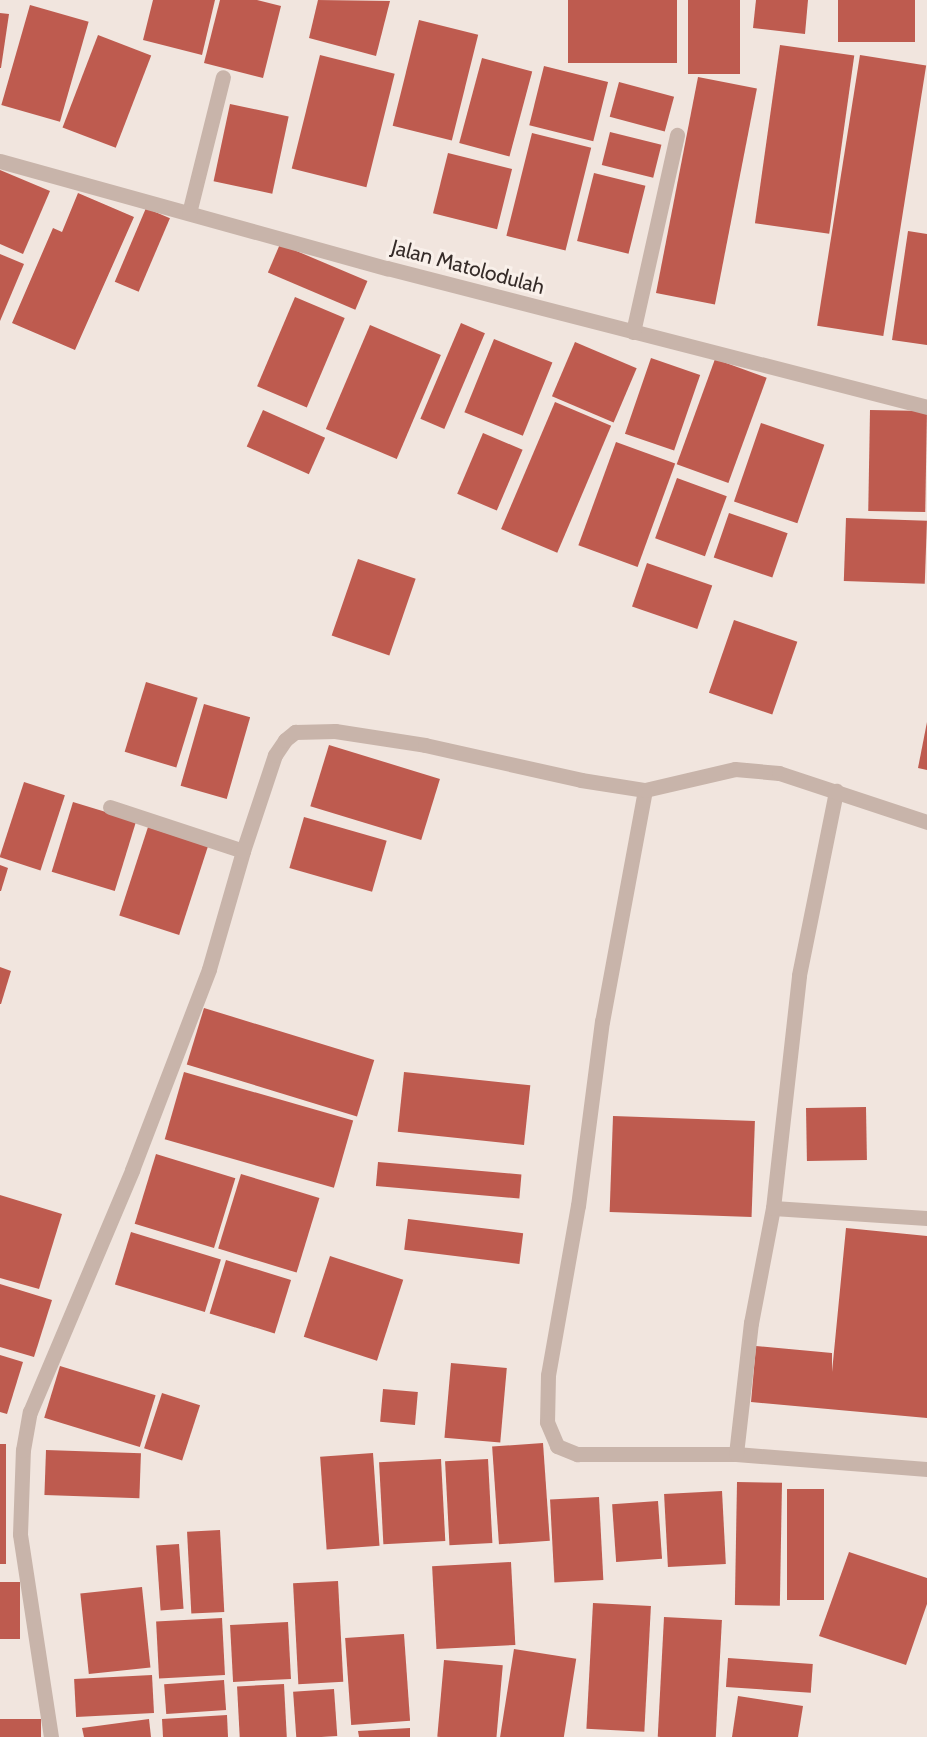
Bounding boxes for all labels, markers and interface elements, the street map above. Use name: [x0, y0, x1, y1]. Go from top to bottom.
street label: Jalan Matolodulah: [389, 234, 547, 300]

